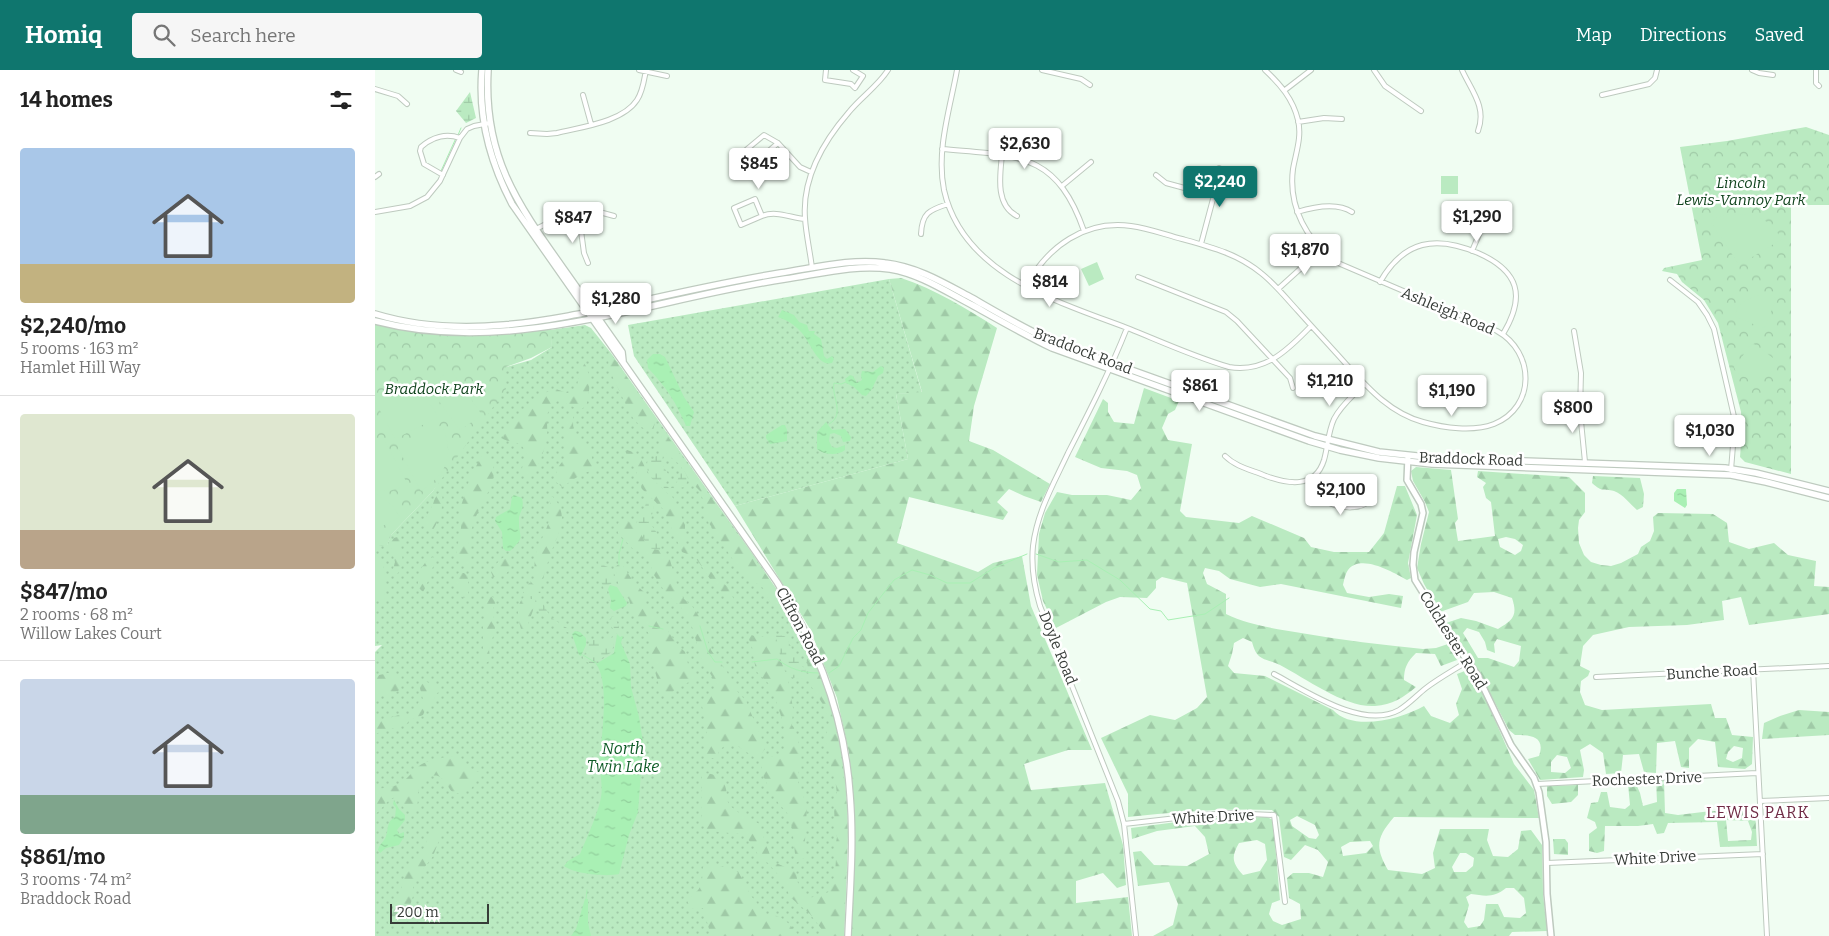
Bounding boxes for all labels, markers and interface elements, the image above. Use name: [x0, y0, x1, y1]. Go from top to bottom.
search box: [132, 13, 482, 58]
text: Homiq: [25, 21, 102, 49]
icon: search: [150, 21, 178, 49]
text: Search here: [190, 24, 296, 47]
text: Map: [1576, 24, 1612, 46]
text: Directions: [1640, 24, 1727, 46]
text: Saved: [1755, 24, 1804, 46]
icon: filters: [327, 86, 355, 114]
text: 14 homes: [20, 87, 113, 113]
pin: $2,630: [984, 128, 1066, 170]
text: $2,630: [1000, 134, 1050, 153]
pin: $845: [729, 148, 789, 190]
text: $845: [740, 154, 778, 173]
pin: $2,240: [1179, 166, 1261, 208]
text: $2,240: [1194, 172, 1246, 191]
park label: Lincoln Lewis-Vannoy Park: [1676, 174, 1806, 209]
icon: home: [143, 181, 233, 271]
pin: $1,290: [1436, 200, 1518, 243]
pin: $847: [543, 202, 603, 244]
text: $1,290: [1452, 207, 1502, 226]
text: $847: [554, 208, 592, 227]
pin: $1,870: [1264, 234, 1346, 276]
text: $1,870: [1281, 240, 1329, 259]
pin: $814: [1020, 266, 1080, 308]
text: $814: [1032, 272, 1068, 291]
pin: $1,280: [575, 282, 657, 325]
street label: Ashleigh Road: [1399, 283, 1497, 339]
text: $1,280: [591, 289, 641, 308]
text: $2,240/mo: [20, 313, 126, 339]
street label: Braddock Road: [1031, 324, 1135, 378]
text: 5 rooms · 163 m²: [20, 339, 138, 358]
text: Hamlet Hill Way: [20, 358, 141, 377]
pin: $1,210: [1289, 364, 1371, 407]
pin: $861: [1170, 370, 1230, 412]
text: $1,210: [1307, 371, 1353, 390]
pin: $1,190: [1411, 374, 1493, 417]
text: $861: [1182, 376, 1218, 395]
park label: Braddock Park: [384, 380, 484, 398]
text: $1,190: [1429, 381, 1475, 400]
pin: $800: [1543, 392, 1603, 434]
text: $800: [1553, 398, 1593, 417]
pin: $1,030: [1669, 414, 1751, 457]
text: $1,030: [1685, 421, 1735, 440]
icon: home: [143, 446, 233, 536]
street label: Braddock Road: [1419, 448, 1524, 470]
pin: $2,100: [1300, 474, 1382, 516]
text: $2,100: [1316, 480, 1366, 499]
text: $847/mo: [20, 579, 108, 605]
street label: Clifton Road: [772, 584, 828, 668]
street label: Colchester Road: [1416, 587, 1491, 693]
text: 2 rooms · 68 m²: [20, 605, 133, 624]
street label: Doyle Road: [1035, 609, 1081, 687]
text: Willow Lakes Court: [20, 624, 162, 643]
street label: Bunche Road: [1666, 661, 1758, 683]
icon: home: [143, 711, 233, 801]
water label: North Twin Lake: [587, 739, 659, 776]
street label: Rochester Drive: [1592, 768, 1702, 790]
district label: LEWIS PARK: [1706, 803, 1810, 822]
street label: White Drive: [1171, 806, 1255, 828]
text: $861/mo: [20, 844, 105, 870]
street label: White Drive: [1613, 847, 1697, 869]
text: 3 rooms · 74 m²: [20, 870, 131, 889]
text: Braddock Road: [20, 889, 131, 908]
scale bar: [390, 901, 489, 924]
text: 200 m: [397, 904, 439, 921]

